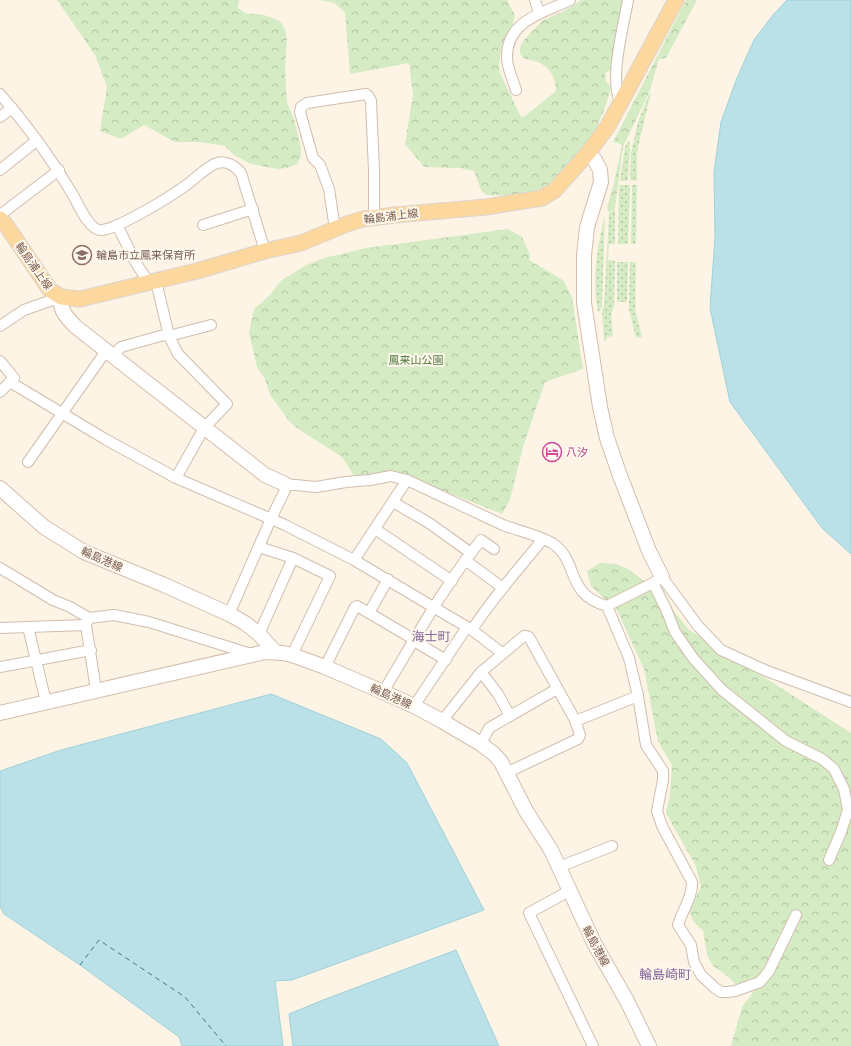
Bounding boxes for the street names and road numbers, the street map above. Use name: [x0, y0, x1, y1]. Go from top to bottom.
street label: 輪島浦上線: [363, 206, 419, 226]
street label: 輪島浦上線: [12, 239, 56, 293]
street label: 輪島港線: [79, 544, 125, 574]
street label: 輪島港線: [368, 681, 414, 711]
street label: 輪島港線: [579, 923, 613, 969]

